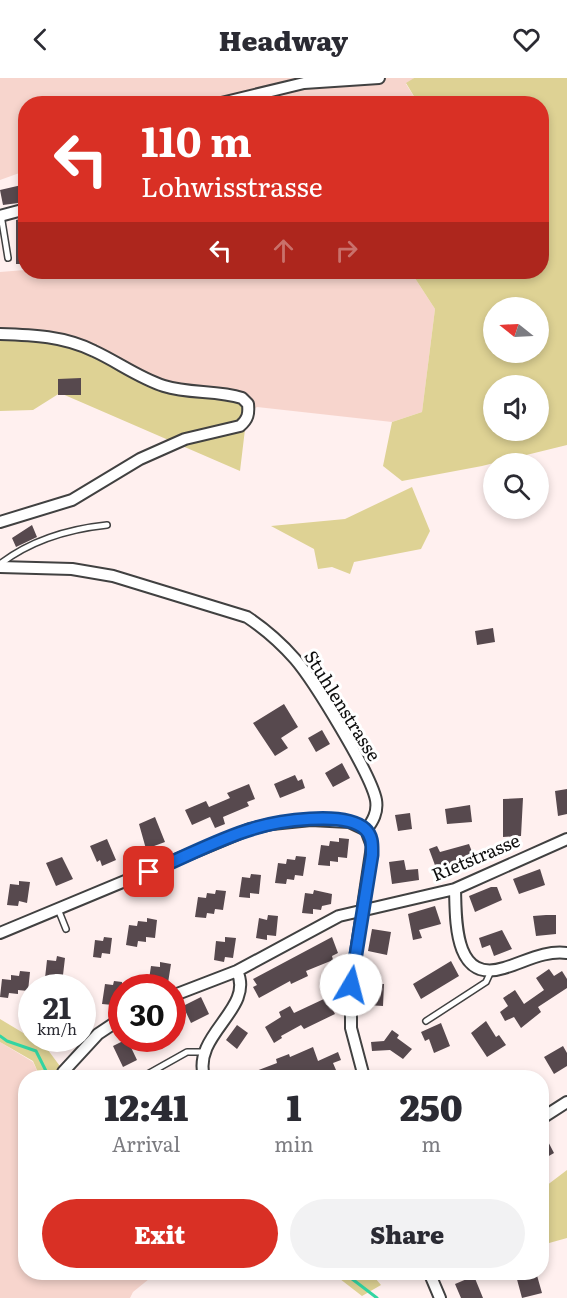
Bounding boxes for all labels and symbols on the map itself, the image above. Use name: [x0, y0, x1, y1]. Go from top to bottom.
north arrow: [483, 297, 549, 363]
street label: Stuhlenstrasse: [298, 645, 388, 766]
street label: Rietstrasse: [427, 826, 524, 887]
pin: [123, 846, 174, 897]
position arrow: [319, 953, 383, 1017]
speed limit sign: 30: [108, 974, 186, 1052]

